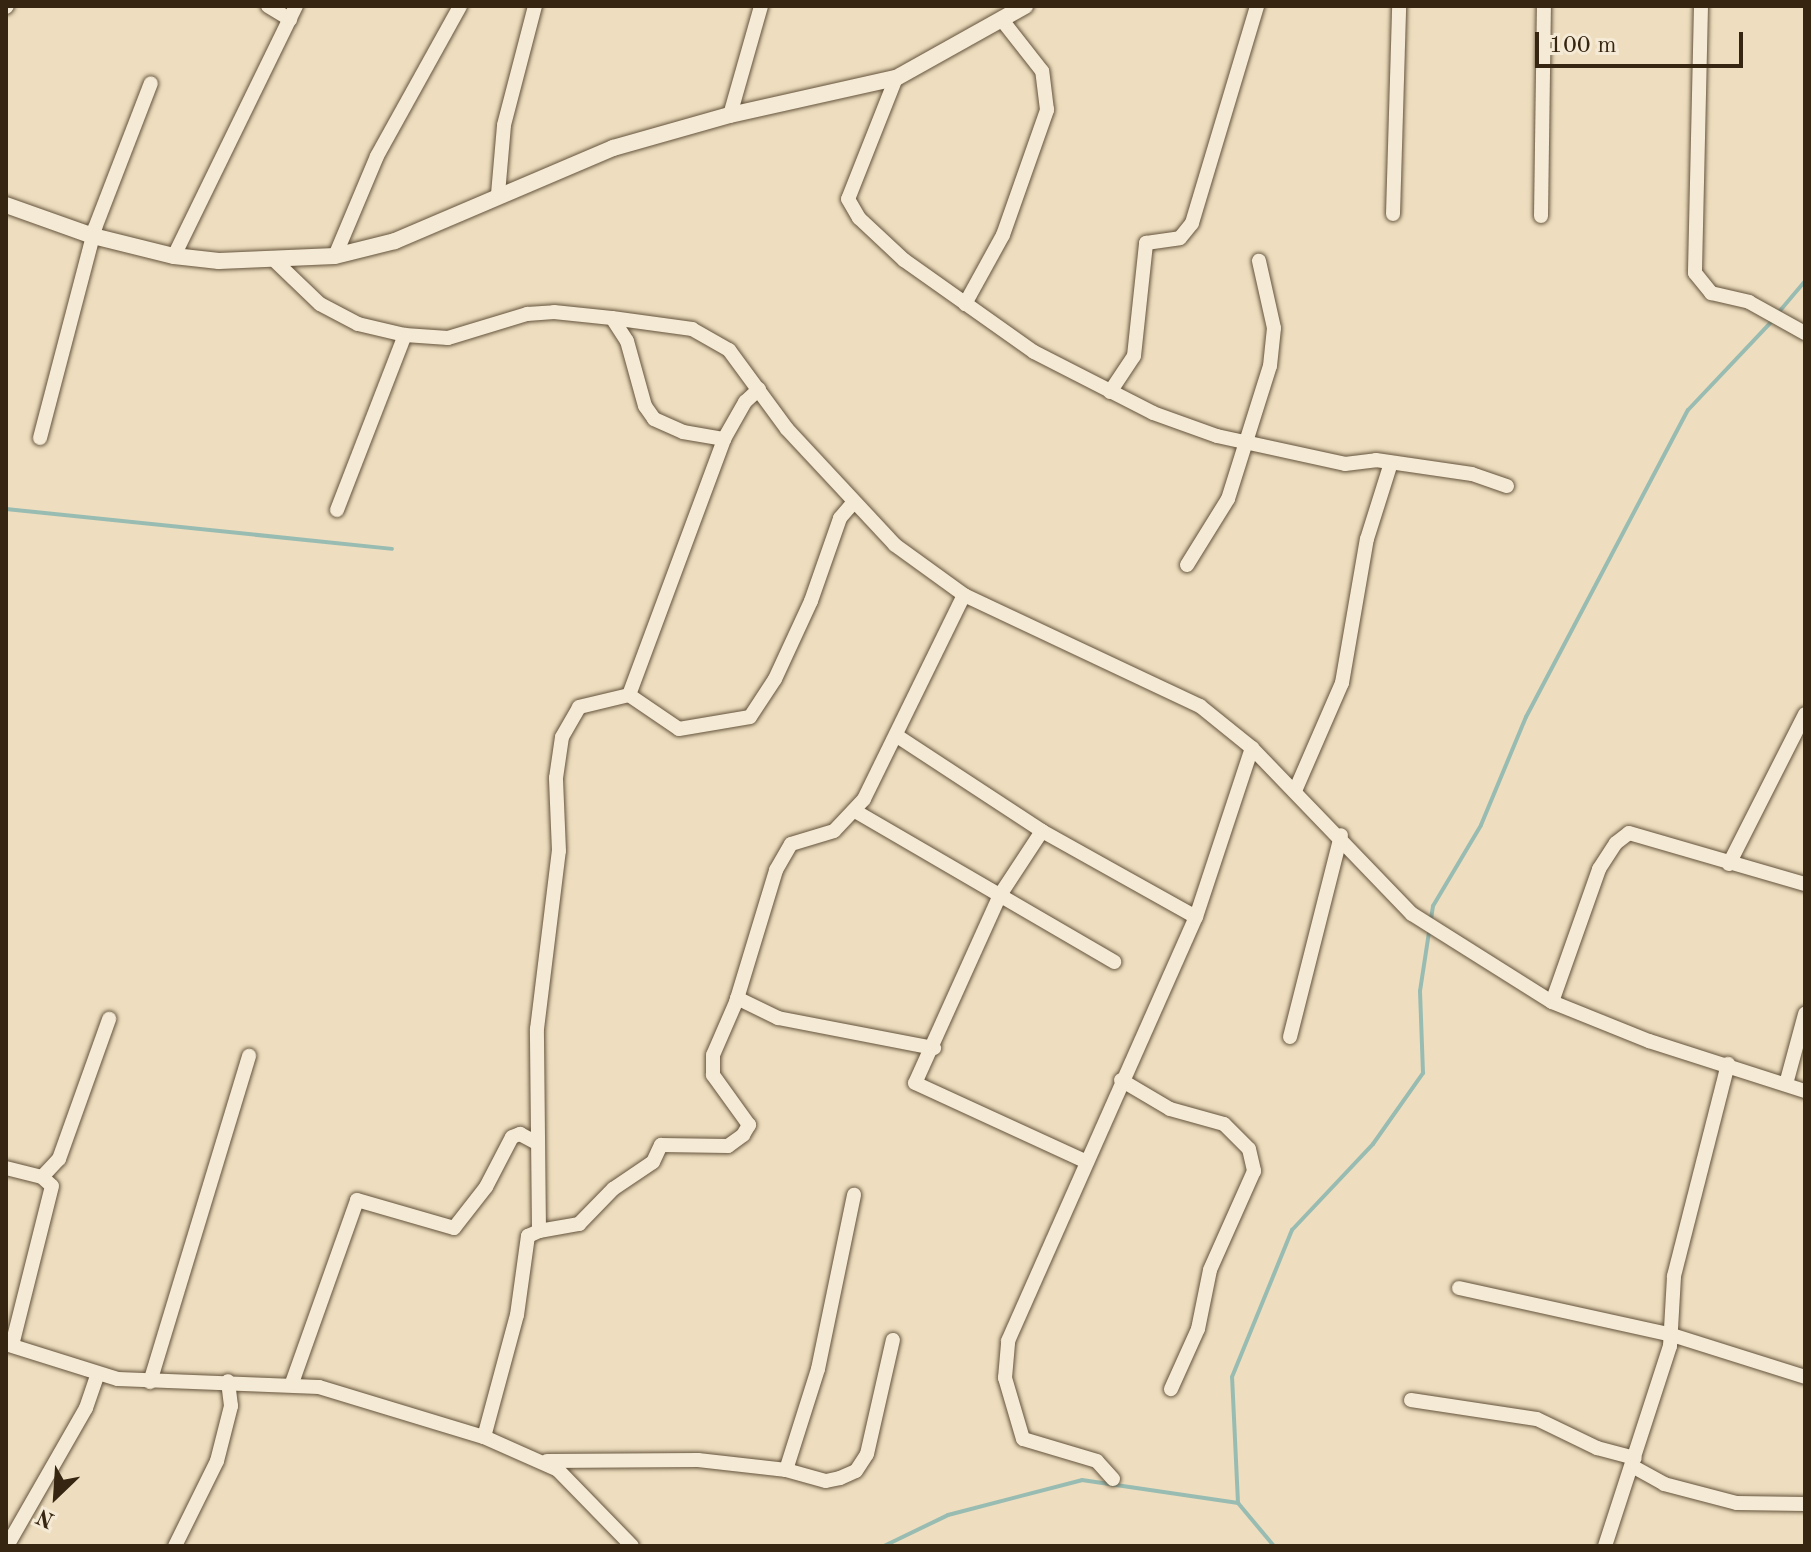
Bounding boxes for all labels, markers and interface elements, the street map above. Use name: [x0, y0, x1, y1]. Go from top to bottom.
scale bar: [1539, 16, 1747, 66]
text: 100 m: [1549, 34, 1617, 58]
north arrow: [16, 1456, 96, 1536]
text: N: [34, 1504, 58, 1531]

